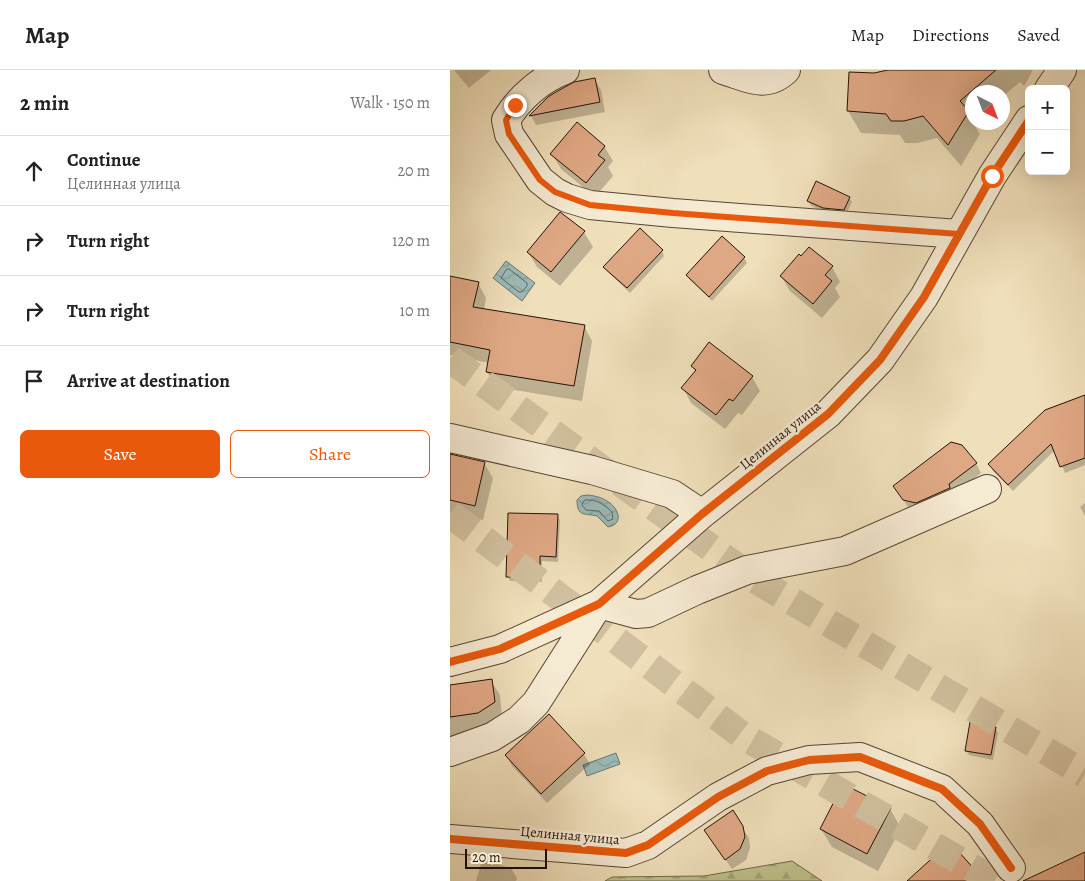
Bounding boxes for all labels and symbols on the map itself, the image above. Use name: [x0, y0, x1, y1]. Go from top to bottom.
north arrow: [965, 85, 1010, 130]
route end: [504, 94, 527, 117]
route start: [981, 165, 1004, 188]
street label: Целинная улица: [736, 396, 825, 474]
street label: Целинная улица: [520, 822, 621, 849]
scale bar: [465, 846, 548, 869]

